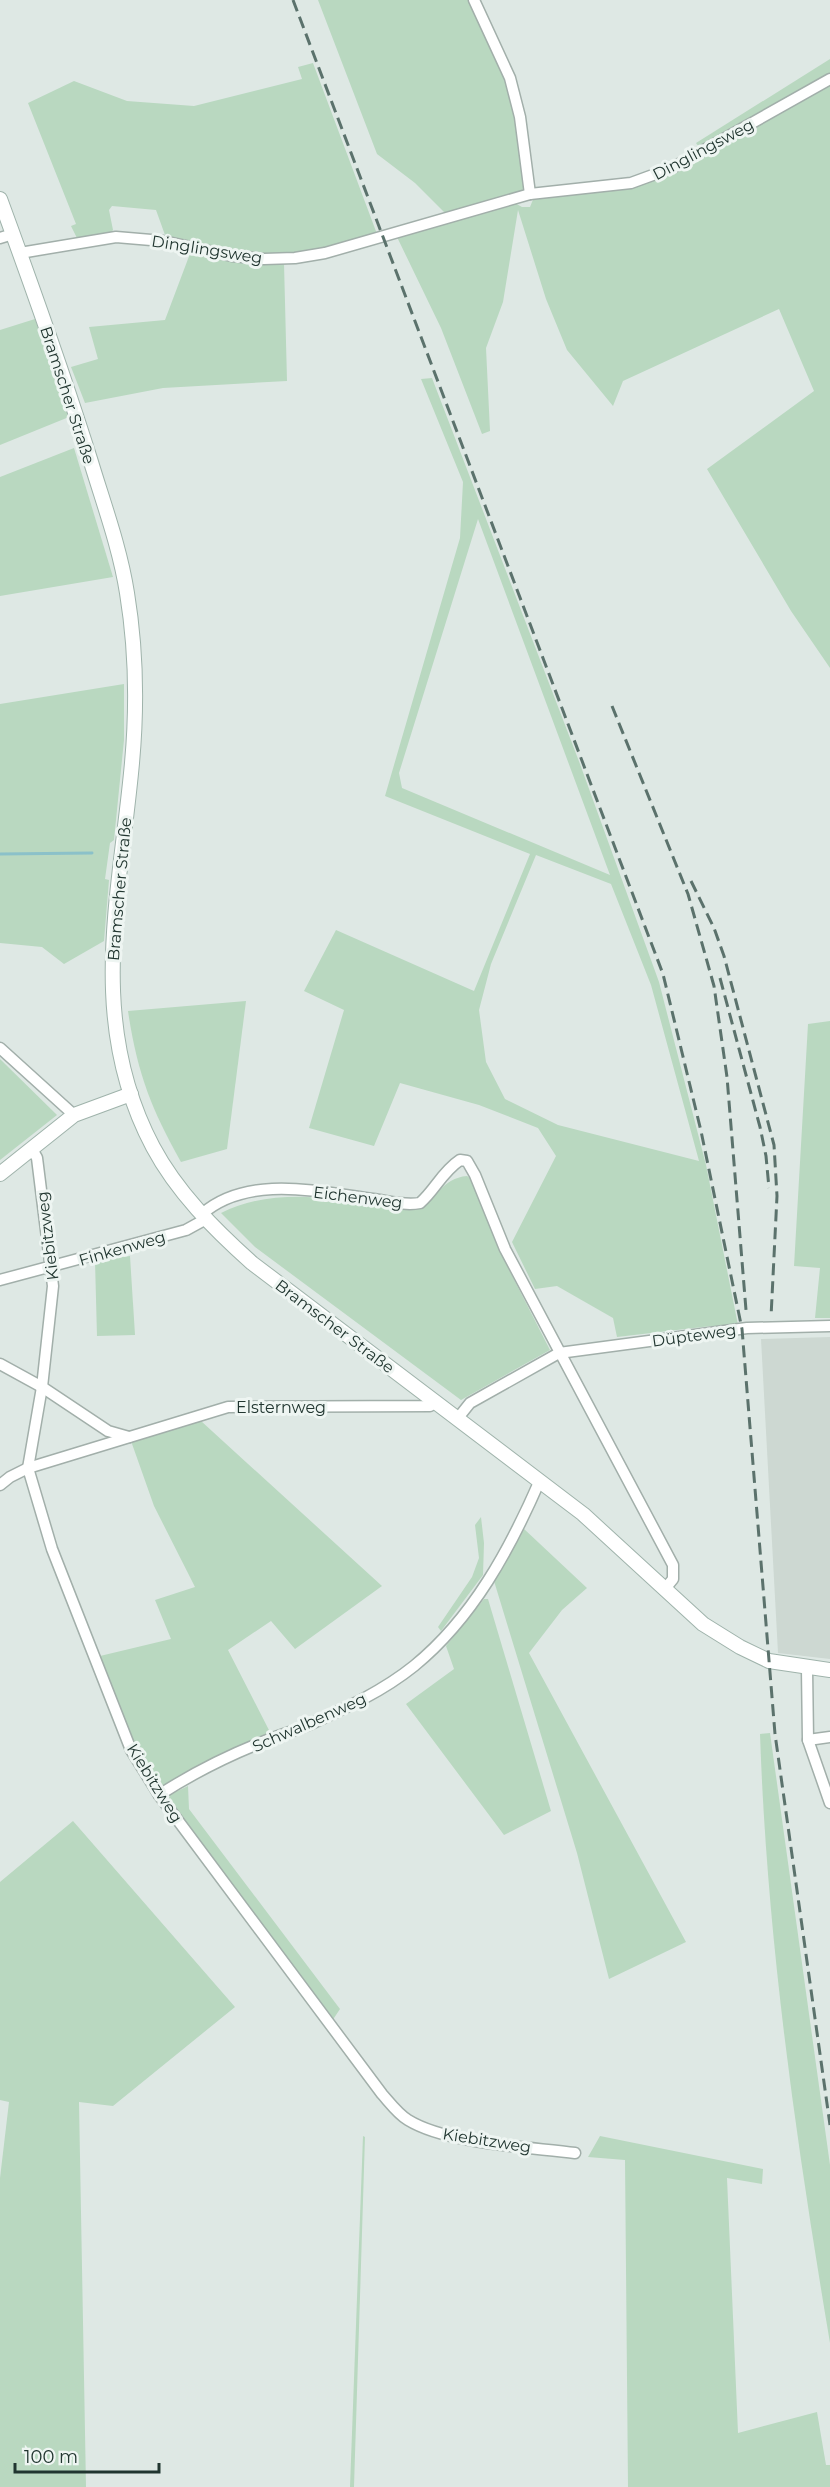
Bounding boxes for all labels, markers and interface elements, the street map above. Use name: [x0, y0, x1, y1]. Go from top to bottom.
street label: Dinglingsweg: [649, 115, 757, 184]
street label: Dinglingsweg: [150, 231, 264, 268]
street label: Bramscher Straße: [36, 324, 99, 467]
street label: Bramscher Straße: [104, 817, 135, 962]
street label: Eichenweg: [312, 1183, 404, 1212]
street label: Kiebitzweg: [33, 1190, 62, 1281]
street label: Finkenweg: [77, 1227, 168, 1270]
street label: Bramscher Straße: [272, 1276, 398, 1377]
street label: Düpteweg: [651, 1320, 737, 1351]
street label: Elsternweg: [236, 1398, 326, 1417]
street label: Schwalbenweg: [249, 1689, 369, 1756]
street label: Kiebitzweg: [123, 1740, 186, 1826]
street label: Kiebitzweg: [441, 2124, 533, 2157]
scale bar: [15, 2436, 159, 2474]
text: 100 m: [24, 2446, 78, 2468]

